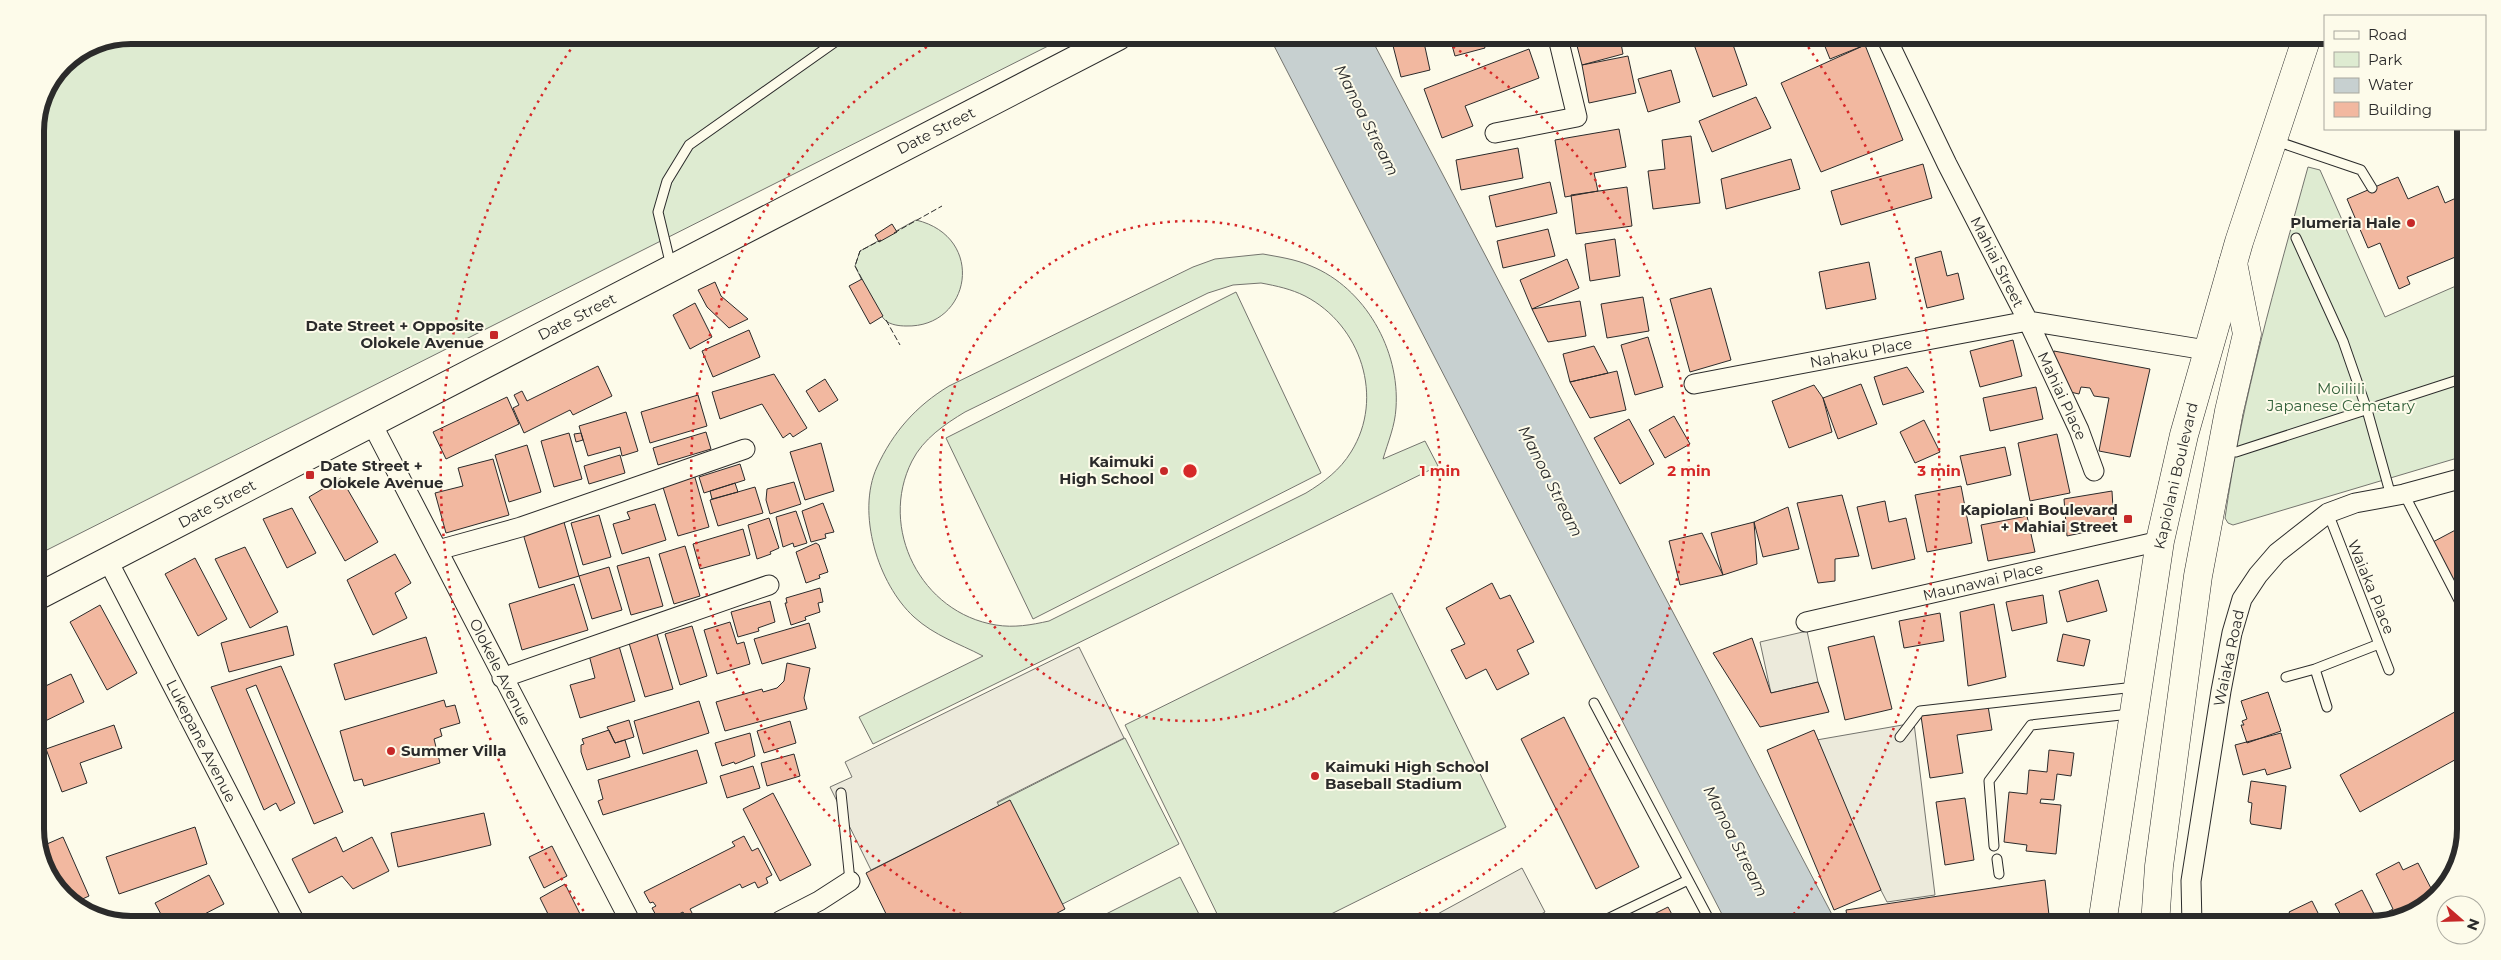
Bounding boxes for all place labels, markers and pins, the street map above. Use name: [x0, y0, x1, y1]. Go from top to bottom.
place label: Plumeria Hale: [2290, 213, 2401, 232]
marker: Plumeria Hale: [2405, 217, 2417, 229]
place label: Date Street + Opposite Olokele Avenue: [306, 316, 484, 352]
marker: Date Street + Opposite Olokele Avenue: [488, 329, 500, 341]
place label: Kaimuki High School: [1059, 452, 1154, 488]
place label: Date Street + Olokele Avenue: [320, 456, 444, 492]
centre of rings: [1181, 462, 1199, 480]
marker: Kaimuki High School: [1158, 465, 1170, 477]
marker: Date Street + Olokele Avenue: [304, 469, 316, 481]
place label: Kapiolani Boulevard + Mahiai Street: [1960, 500, 2118, 536]
marker: Kapiolani Boulevard + Mahiai Street: [2122, 513, 2134, 525]
place label: Summer Villa: [401, 741, 507, 760]
marker: Summer Villa: [385, 745, 397, 757]
place label: Kaimuki High School Baseball Stadium: [1325, 757, 1489, 793]
marker: Kaimuki High School Baseball Stadium: [1309, 770, 1321, 782]

